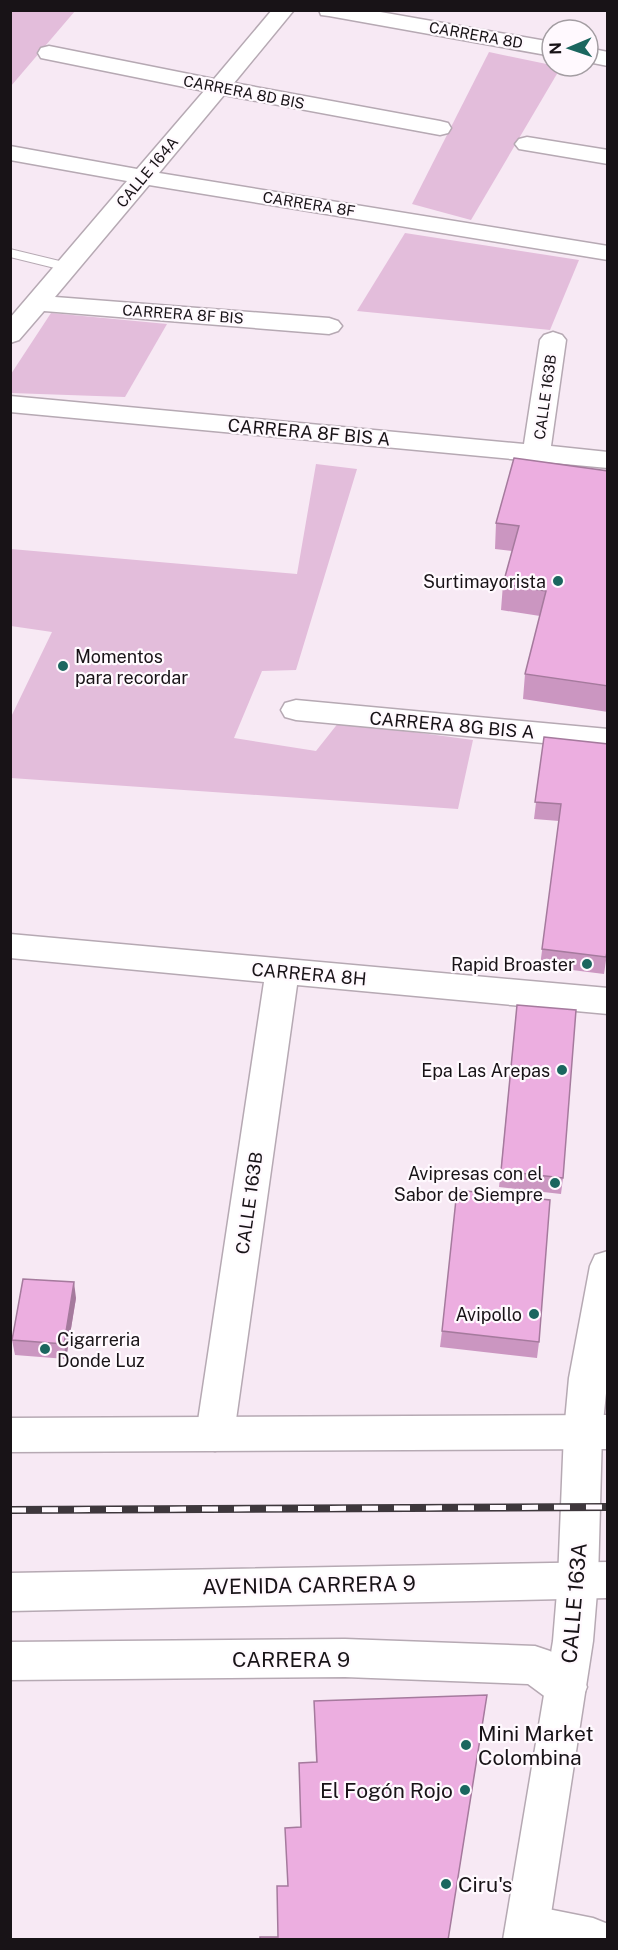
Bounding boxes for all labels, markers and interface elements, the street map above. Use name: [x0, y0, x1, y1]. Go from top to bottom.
street label: CARRERA 8D: [428, 18, 524, 52]
north arrow: [540, 18, 600, 78]
text: N: [546, 42, 565, 55]
street label: CARRERA 8D BIS: [182, 72, 306, 112]
street label: CALLE 164A: [113, 133, 182, 211]
street label: CARRERA 8F: [261, 188, 357, 220]
street label: CARRERA 8F BIS: [122, 301, 244, 327]
street label: CALLE 163B: [531, 353, 559, 441]
street label: CARRERA 8F BIS A: [227, 414, 391, 450]
place label: Surtimayorista: [423, 571, 546, 592]
marker: Surtimayorista: [551, 574, 565, 588]
place label: Momentos para recordar: [75, 646, 188, 688]
marker: Momentos para recordar: [56, 659, 70, 673]
street label: CARRERA 8G BIS A: [369, 707, 536, 743]
place label: Rapid Broaster: [451, 954, 575, 975]
marker: Rapid Broaster: [580, 957, 594, 971]
street label: CARRERA 8H: [251, 959, 367, 989]
place label: Epa Las Arepas: [421, 1060, 550, 1081]
marker: Epa Las Arepas: [555, 1063, 569, 1077]
street label: CALLE 163B: [231, 1150, 267, 1256]
place label: Avipresas con el Sabor de Siempre: [394, 1163, 543, 1205]
marker: Avipresas con el Sabor de Siempre: [548, 1176, 562, 1190]
place label: Avipollo: [455, 1304, 522, 1325]
marker: Avipollo: [527, 1307, 541, 1321]
place label: Cigarreria Donde Luz: [57, 1329, 145, 1371]
marker: Cigarreria Donde Luz: [38, 1342, 52, 1356]
street label: CALLE 163A: [556, 1542, 592, 1664]
street label: AVENIDA CARRERA 9: [202, 1571, 416, 1599]
street label: CARRERA 9: [232, 1647, 350, 1672]
place label: Mini Market Colombina: [478, 1721, 594, 1770]
marker: Mini Market Colombina: [459, 1738, 473, 1752]
place label: El Fogón Rojo: [320, 1778, 453, 1803]
marker: El Fogón Rojo: [458, 1783, 472, 1797]
place label: Ciru's: [458, 1872, 512, 1897]
marker: Ciru's: [439, 1877, 453, 1891]

